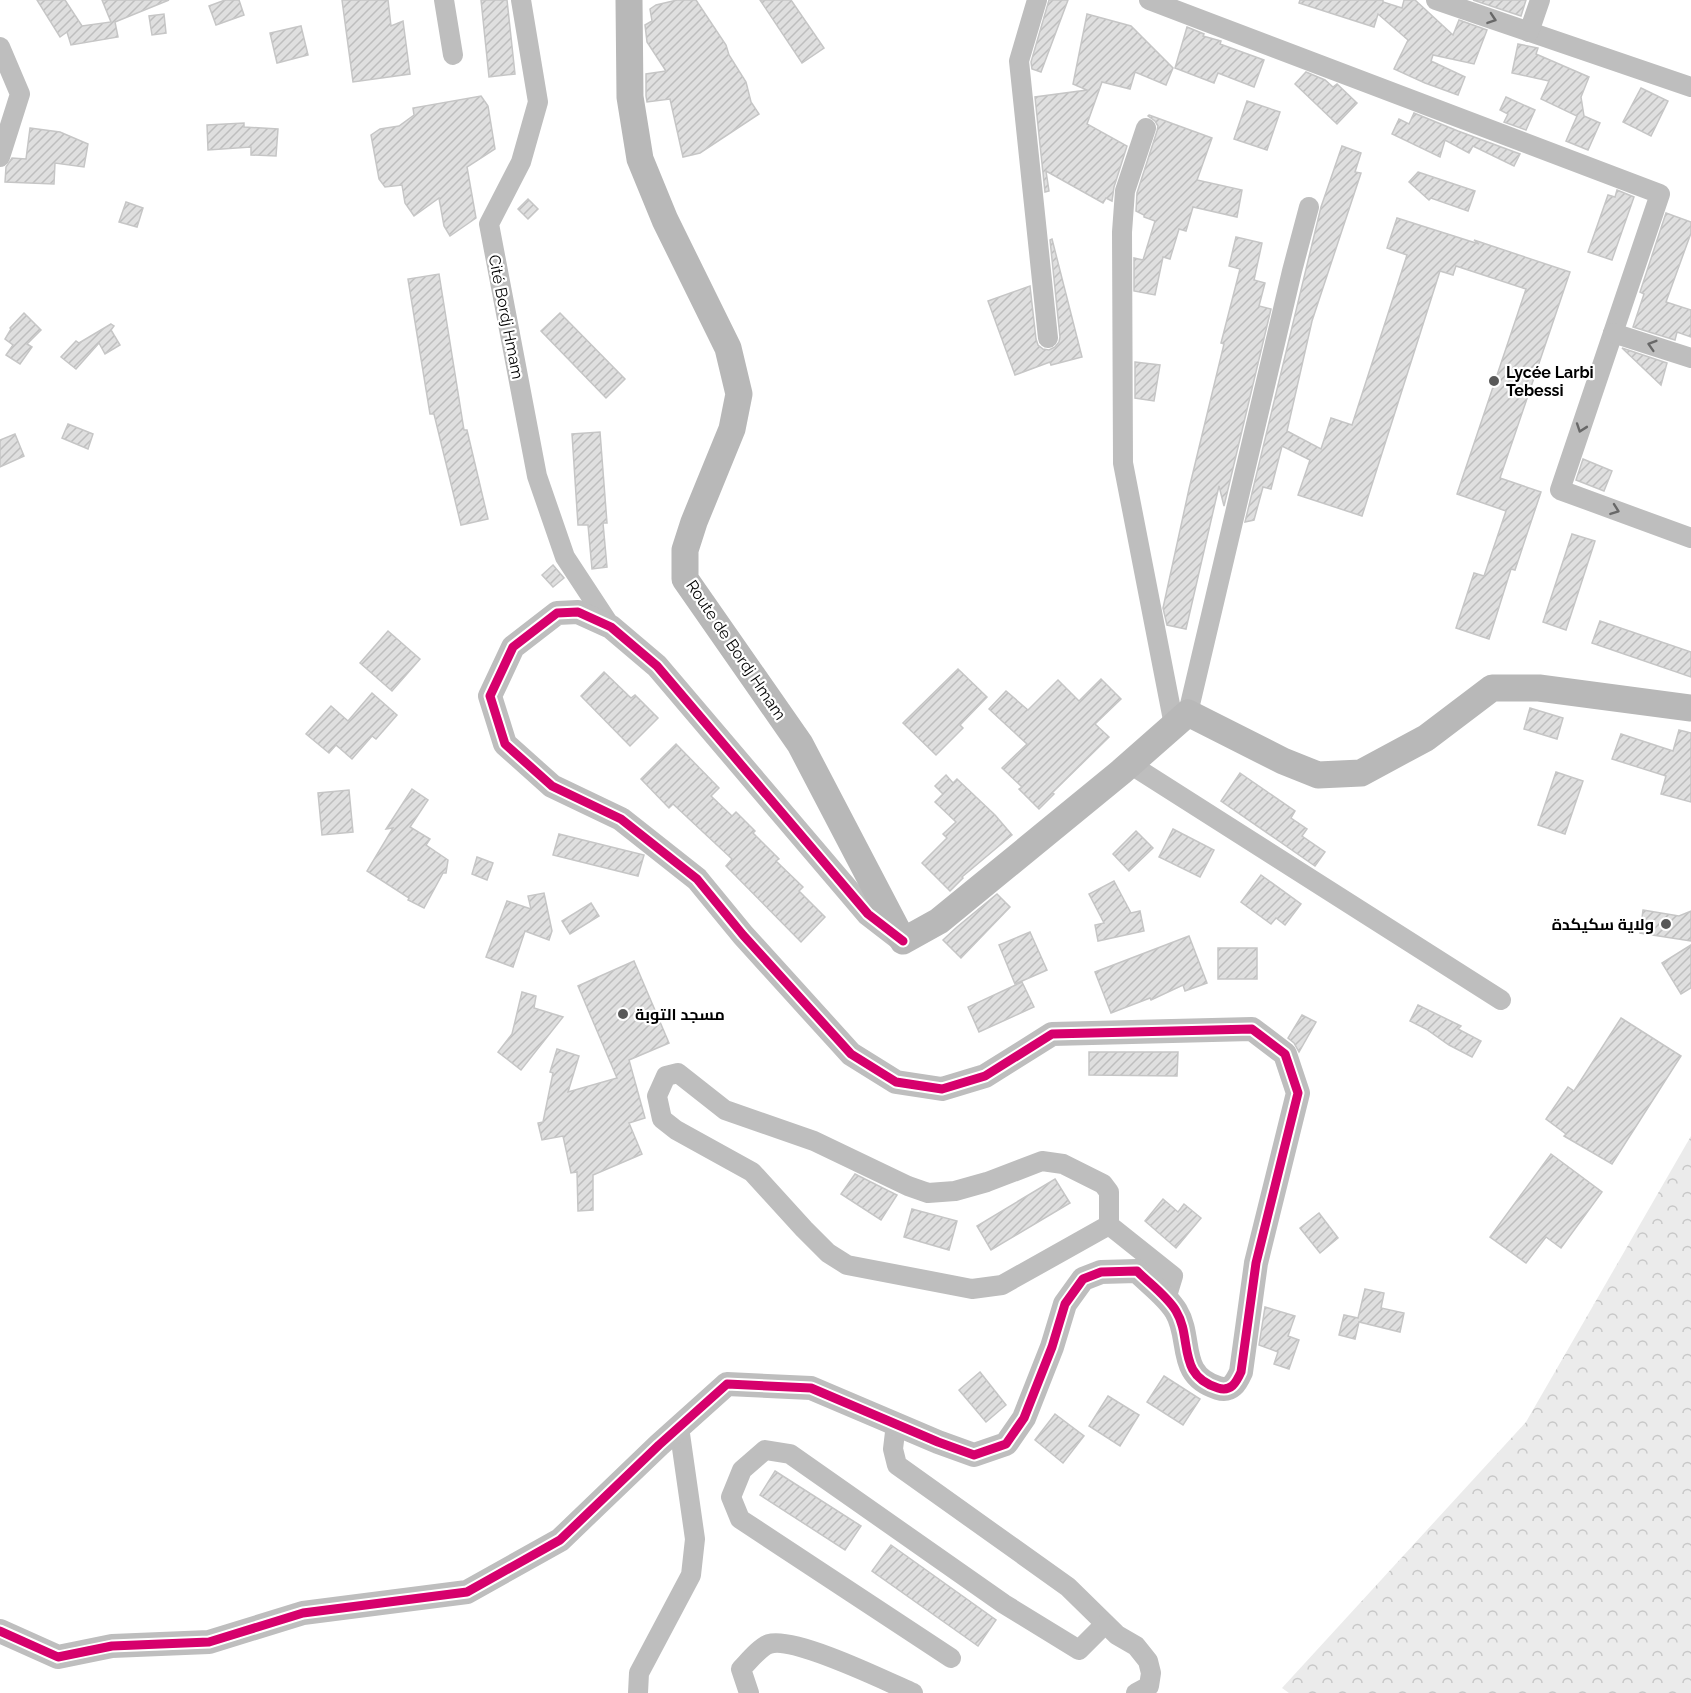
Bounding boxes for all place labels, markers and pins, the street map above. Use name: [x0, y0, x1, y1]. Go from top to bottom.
place label: Lycée Larbi Tebessi: [1506, 363, 1594, 400]
marker: Lycée Larbi Tebessi: [1487, 374, 1501, 388]
place label: ولاية سكيكدة: [1552, 915, 1654, 934]
marker: ولاية سكيكدة: [1659, 917, 1673, 931]
place label: مسجد التوبة: [635, 1005, 725, 1024]
marker: مسجد التوبة: [616, 1007, 630, 1021]

